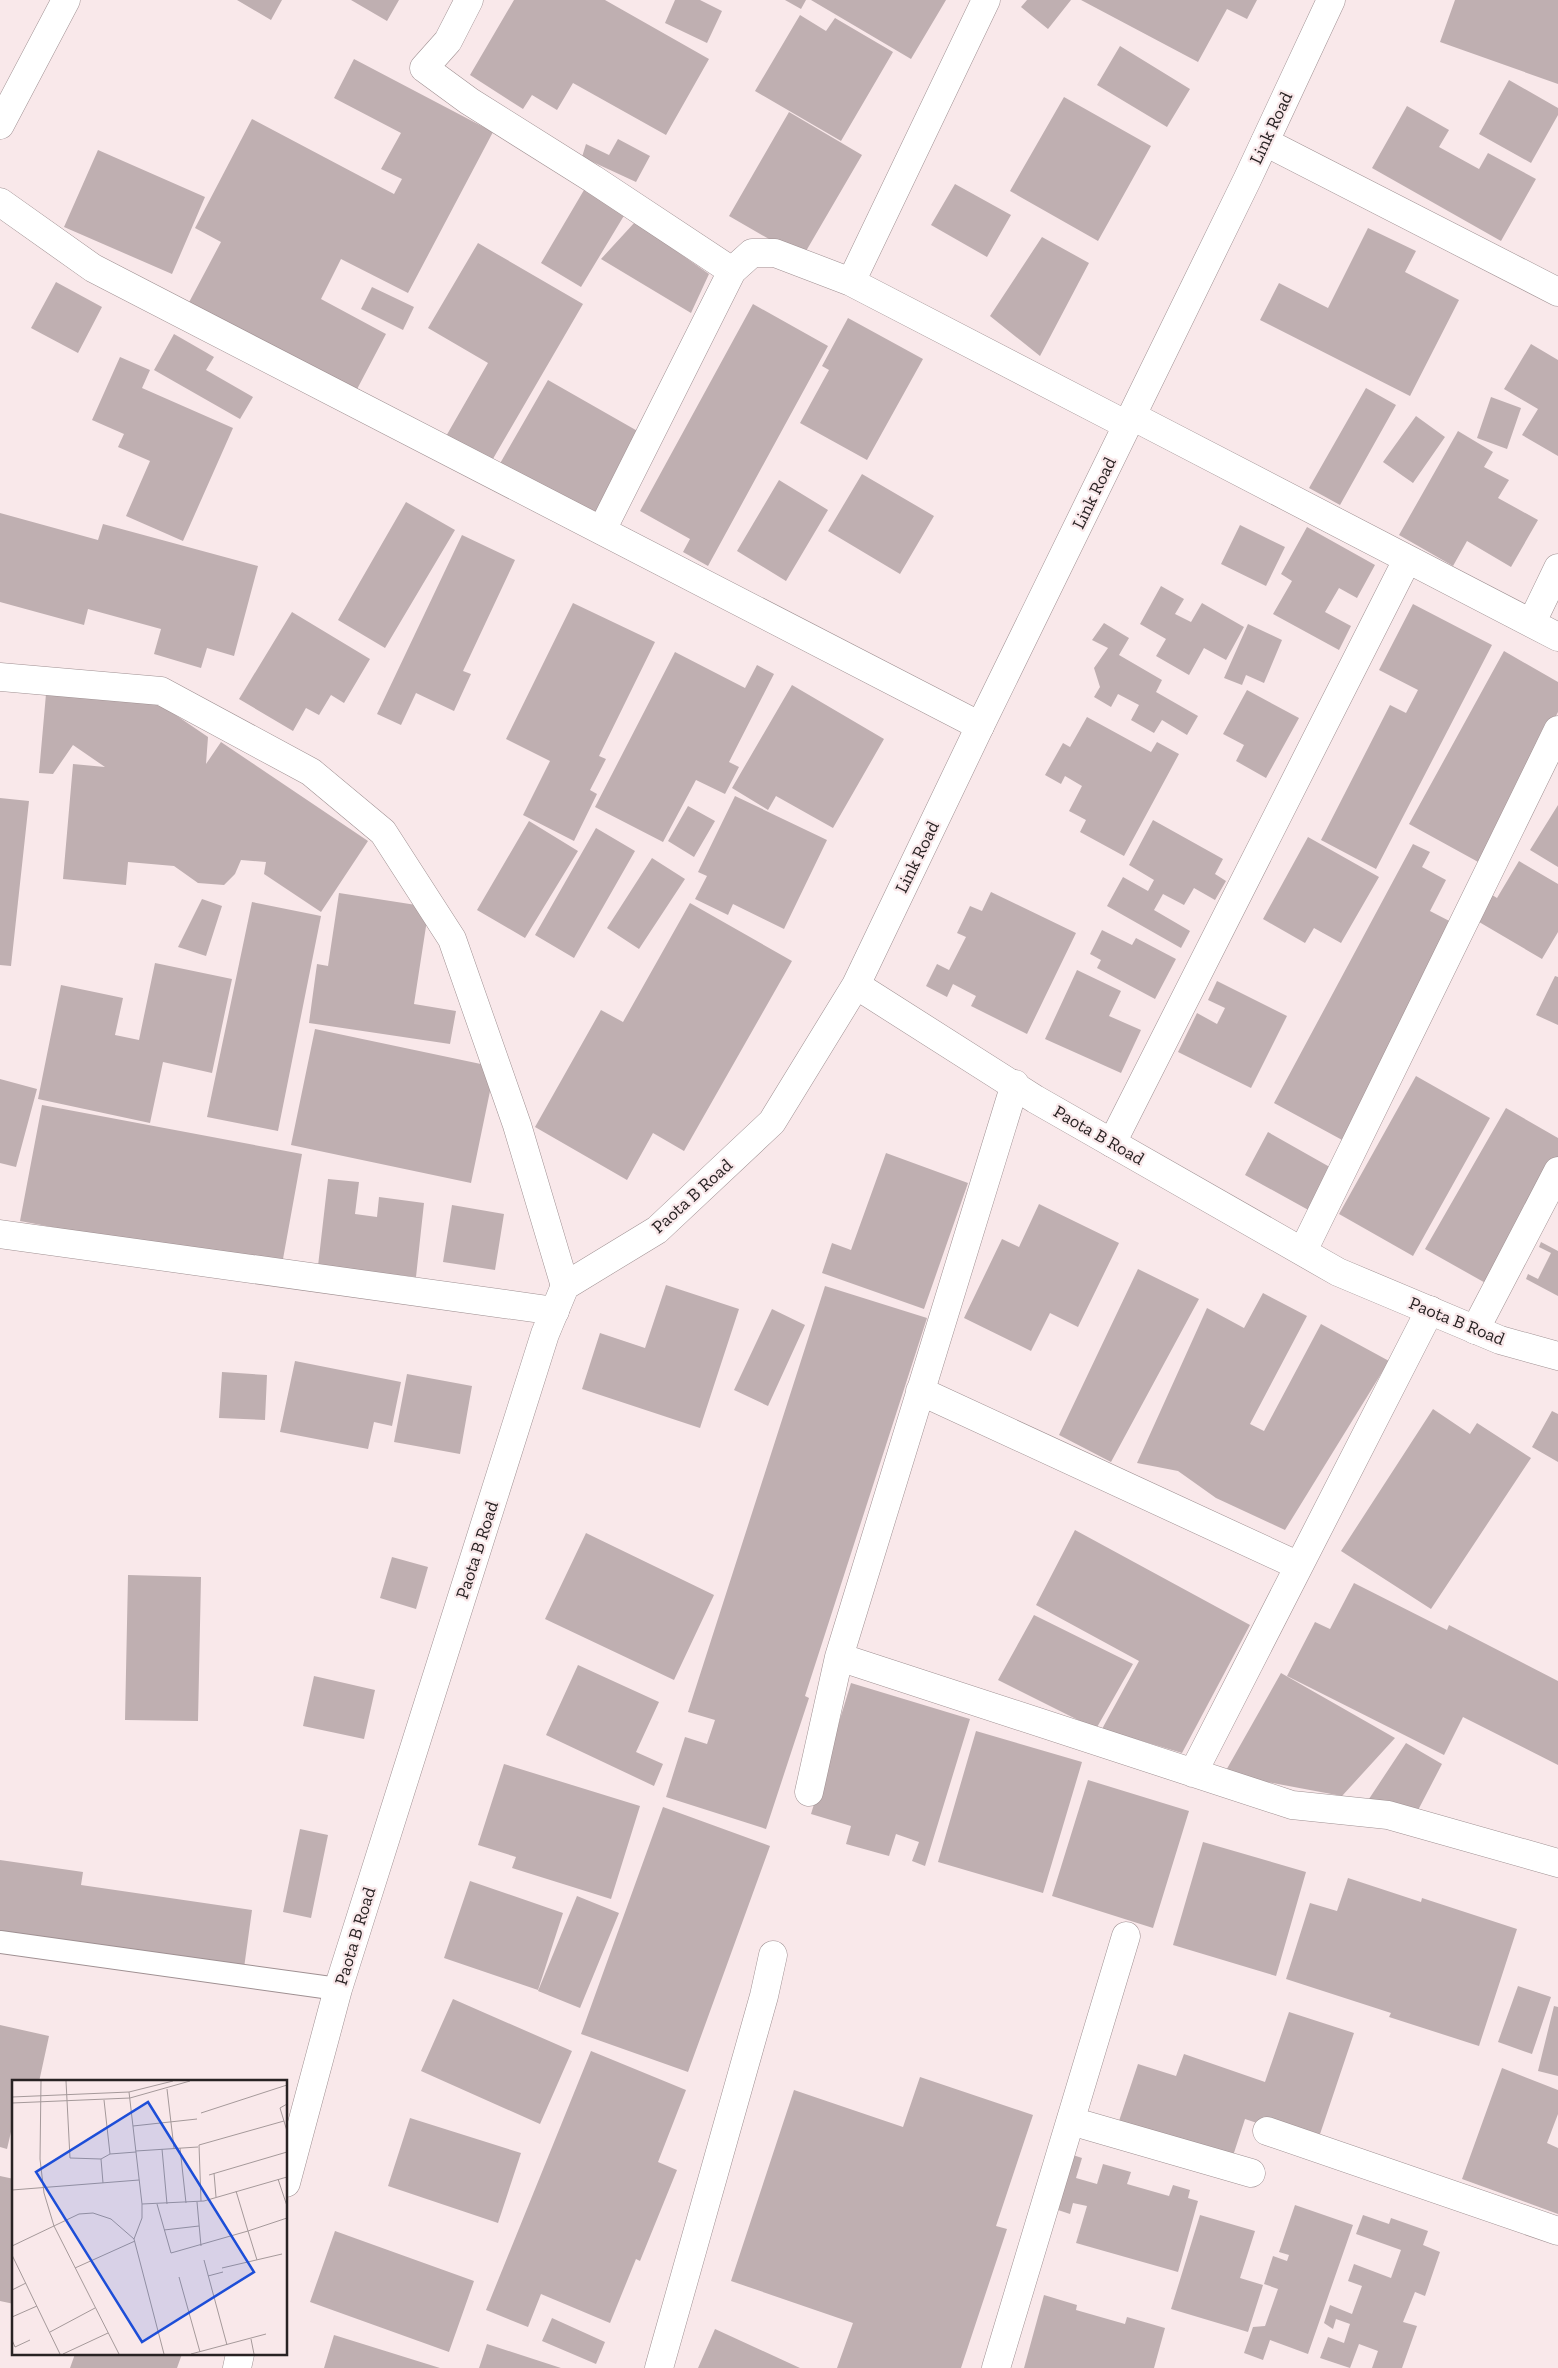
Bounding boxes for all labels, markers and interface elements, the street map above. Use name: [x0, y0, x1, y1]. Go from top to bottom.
street label: Link Road: [1245, 88, 1297, 168]
street label: Link Road: [1067, 453, 1121, 533]
street label: Link Road: [890, 817, 944, 897]
street label: Paota B Road: [1050, 1100, 1148, 1170]
street label: Paota B Road: [647, 1154, 737, 1238]
street label: Paota B Road: [1406, 1292, 1508, 1350]
street label: Paota B Road: [451, 1498, 503, 1602]
street label: Paota B Road: [330, 1884, 380, 1988]
inset map: [12, 2080, 288, 2356]

